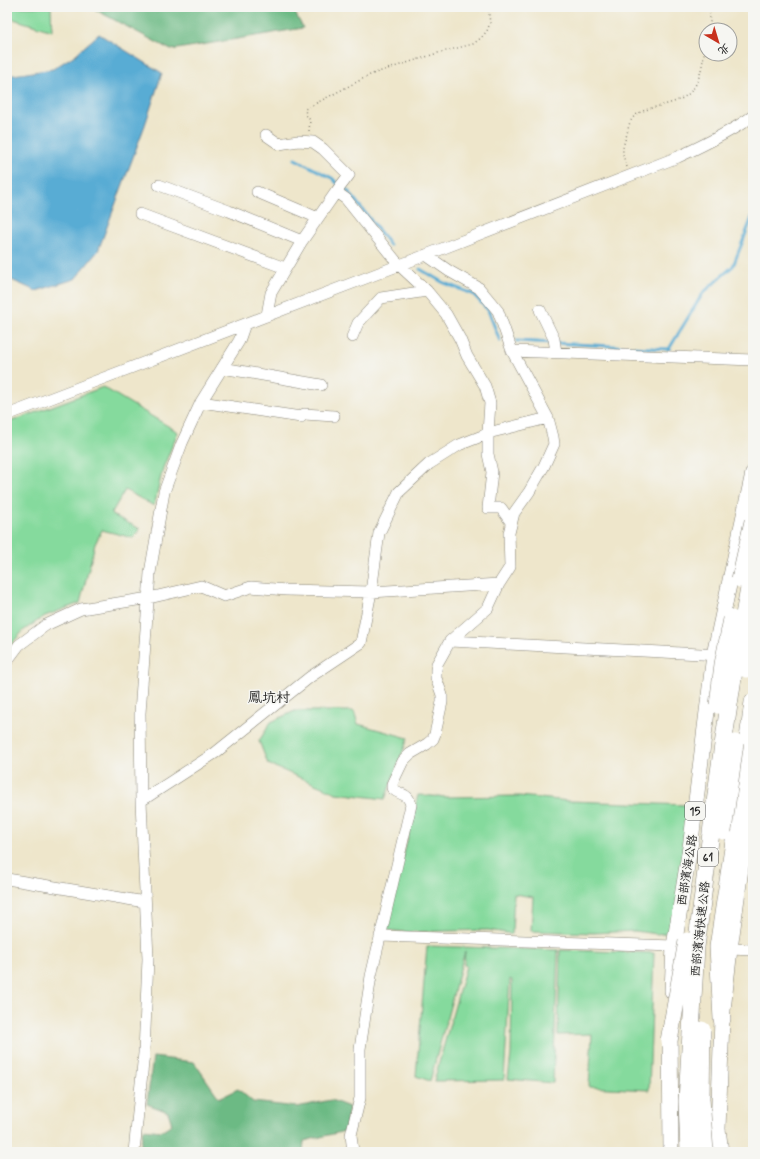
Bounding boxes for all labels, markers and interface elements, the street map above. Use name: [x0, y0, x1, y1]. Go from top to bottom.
north arrow: [698, 22, 738, 62]
text: 北: [715, 40, 732, 58]
district label: 鳳坑村: [248, 689, 290, 707]
road number: 15: [685, 802, 705, 820]
street label: 西部濱海公路: [674, 833, 702, 907]
road number: 61: [698, 848, 718, 866]
street label: 西部濱海快速公路: [688, 881, 714, 978]

